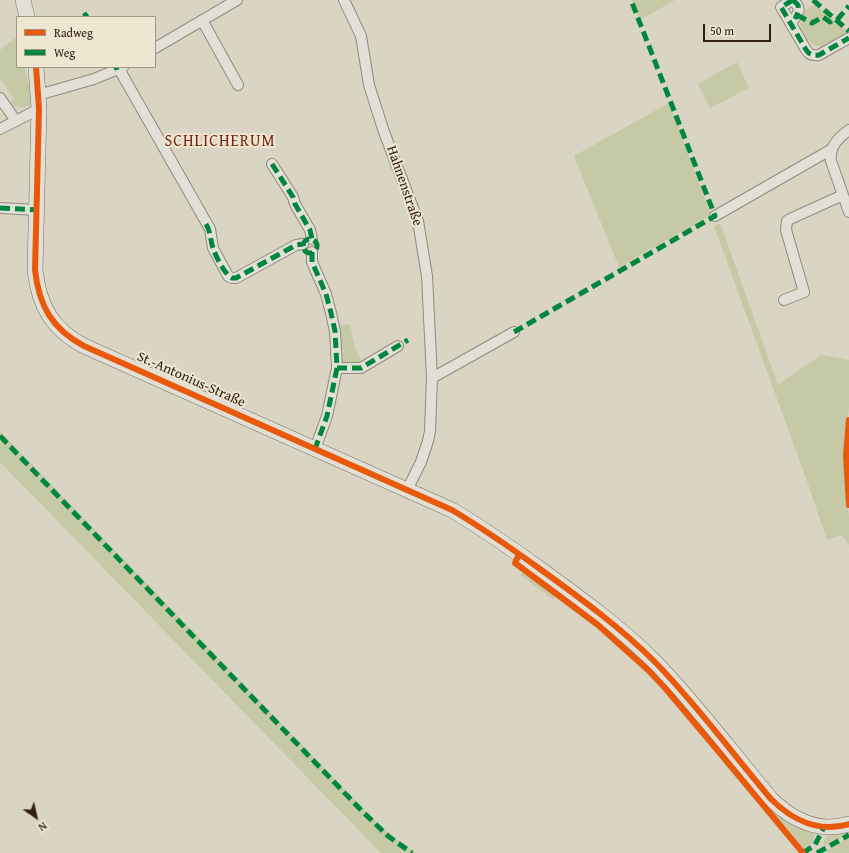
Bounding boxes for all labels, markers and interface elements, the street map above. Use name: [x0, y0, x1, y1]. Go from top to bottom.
legend: [16, 16, 156, 68]
scale bar: [705, 16, 773, 42]
text: 50 m: [710, 22, 734, 39]
text: Radweg: [54, 24, 93, 41]
text: Weg: [54, 44, 75, 61]
district label: SCHLICHERUM: [164, 132, 276, 152]
street label: Hahnenstraße: [382, 144, 426, 228]
street label: St.-Antonius-Straße: [134, 349, 248, 411]
north arrow: [16, 797, 56, 837]
text: N: [35, 818, 50, 836]

